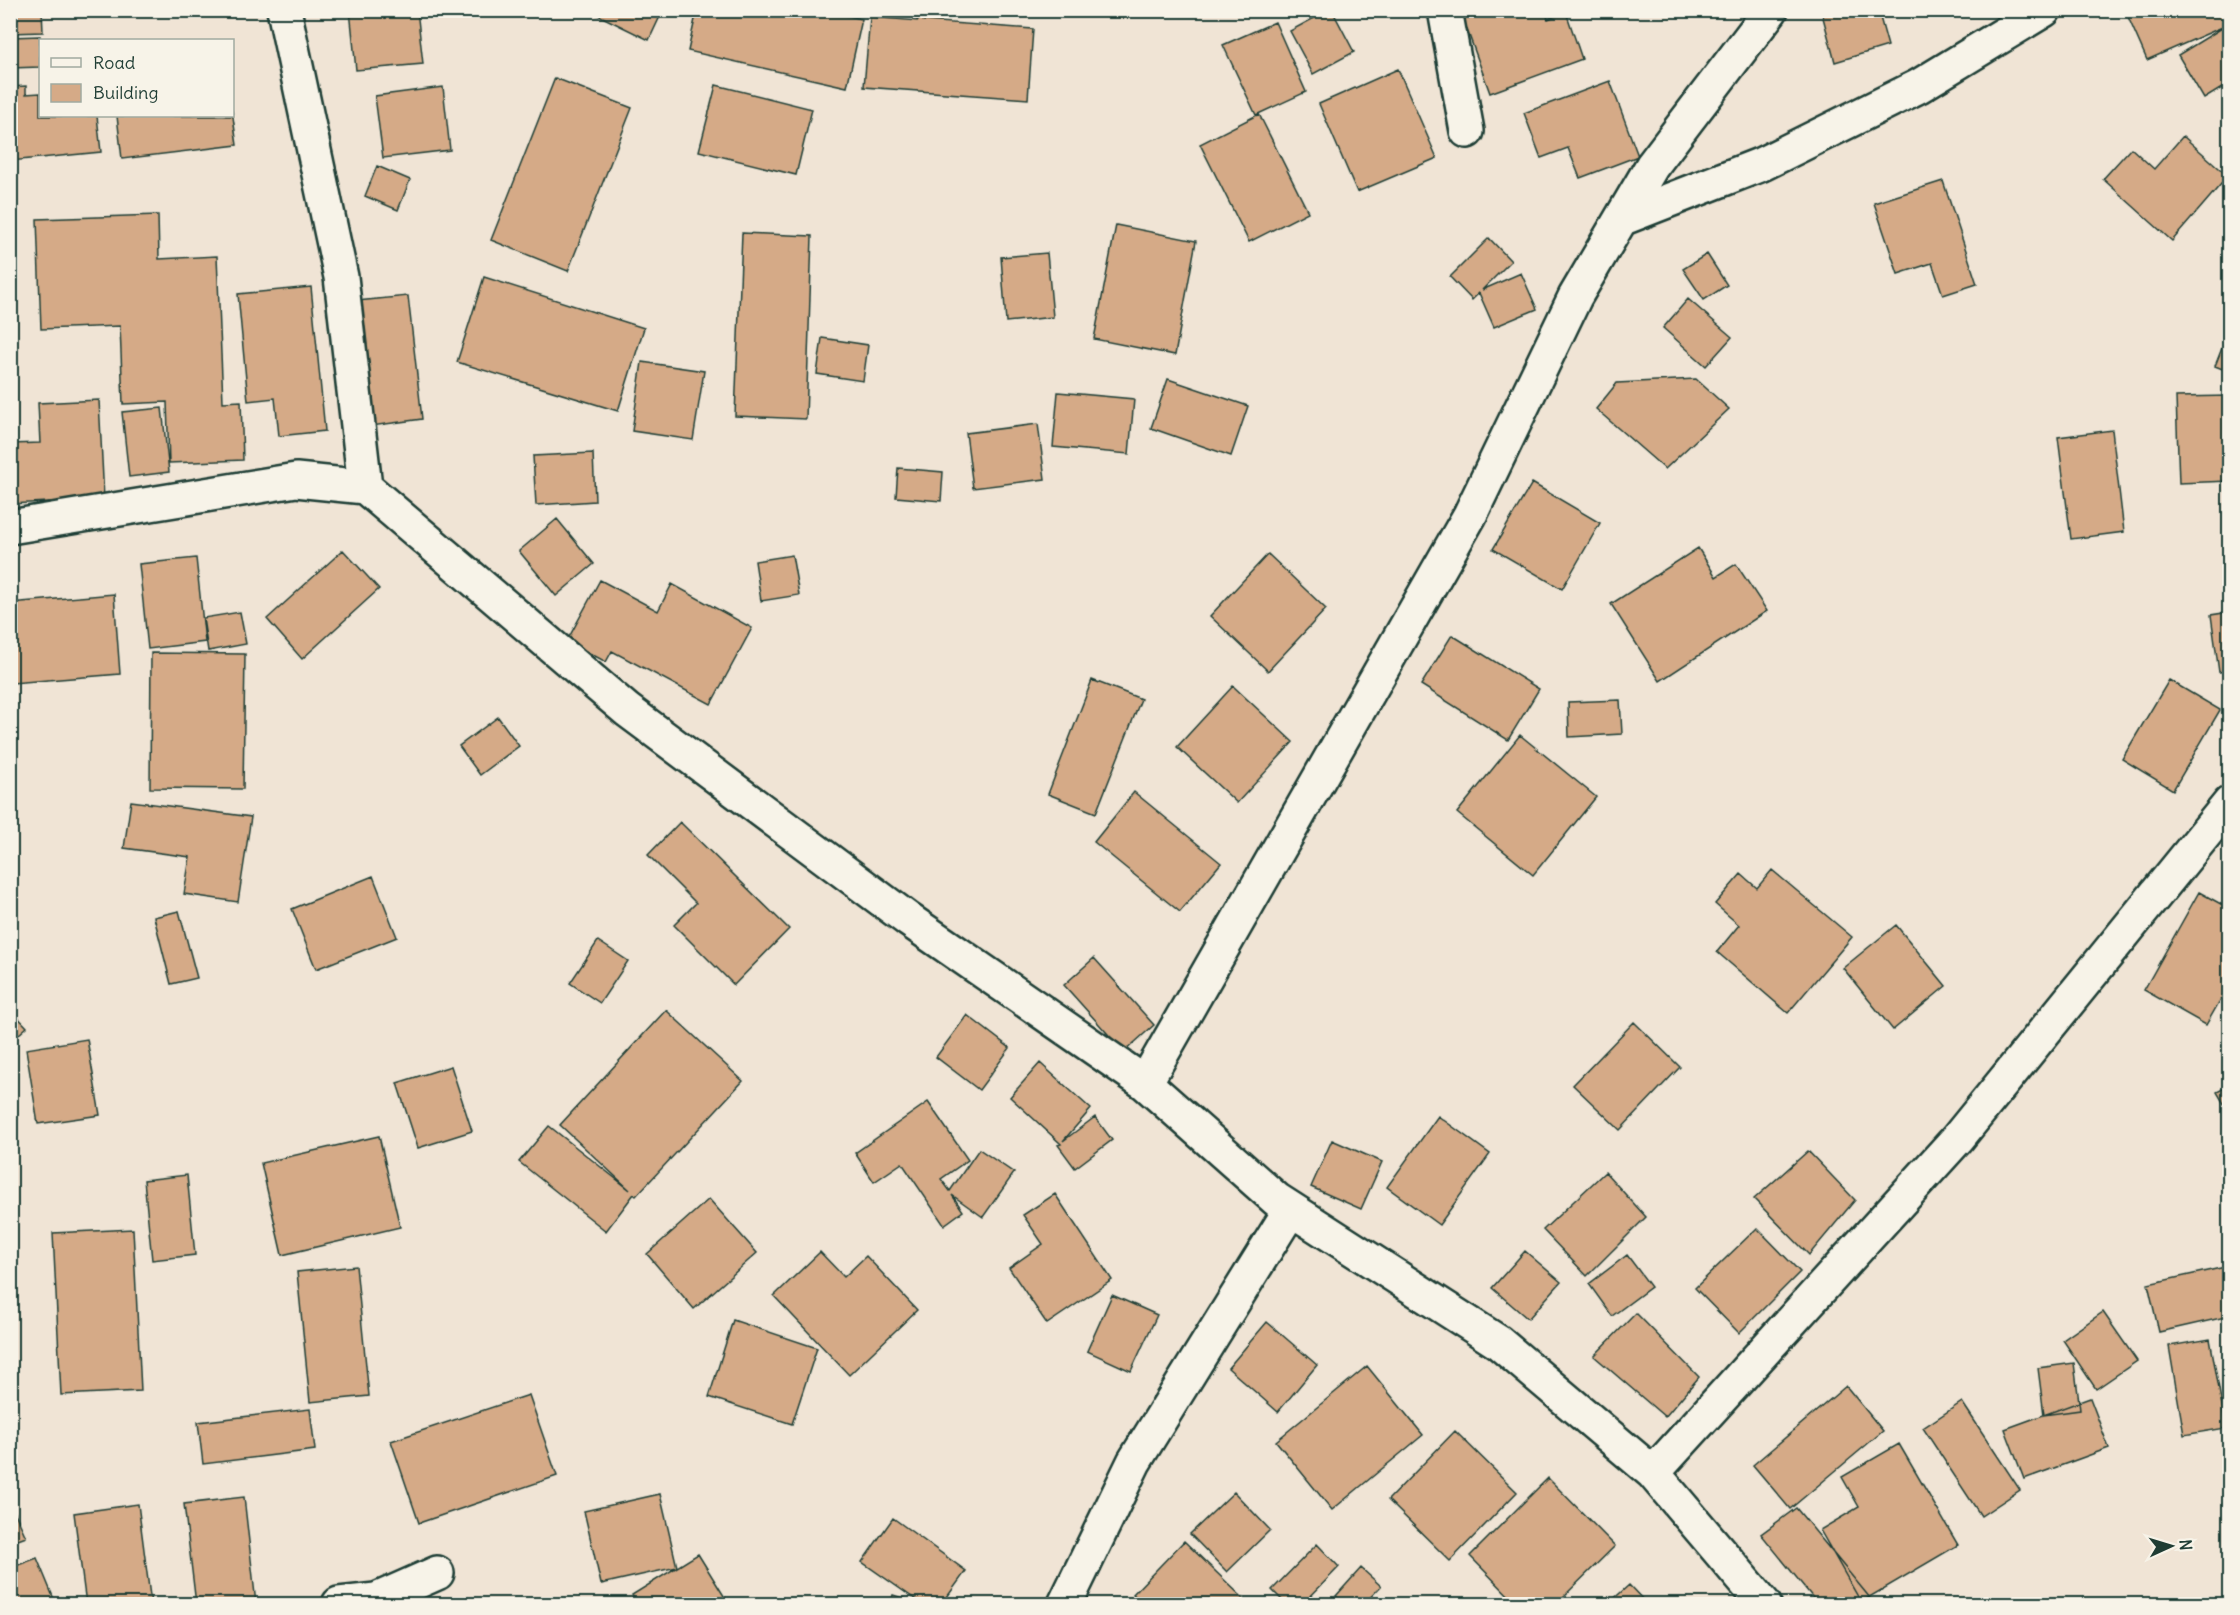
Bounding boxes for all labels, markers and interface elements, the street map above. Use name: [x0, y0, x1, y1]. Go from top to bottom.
legend: [39, 39, 234, 117]
text: Road: [93, 51, 136, 74]
text: Building: [93, 81, 158, 104]
north arrow: [2141, 1516, 2201, 1576]
text: N: [2176, 1539, 2196, 1551]

